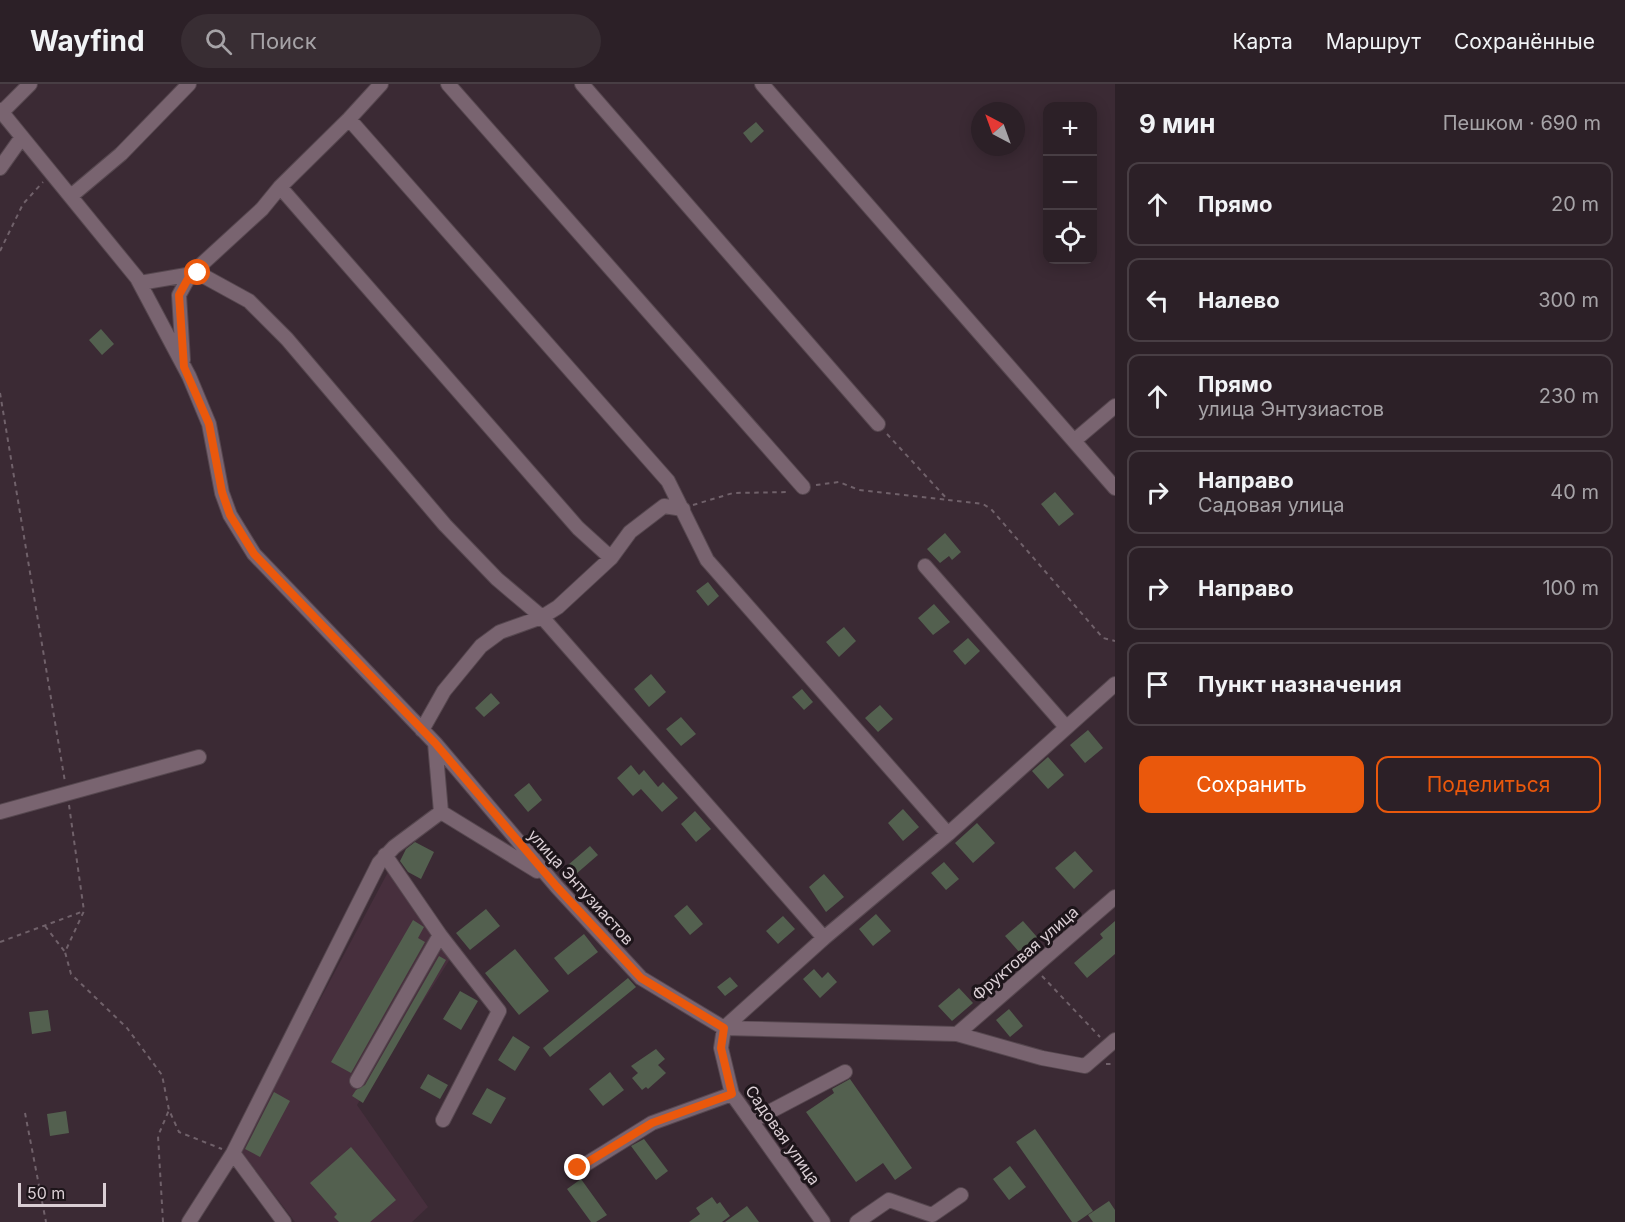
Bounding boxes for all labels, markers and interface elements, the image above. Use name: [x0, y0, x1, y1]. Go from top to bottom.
search box: [181, 14, 601, 68]
text: Wayfind: [30, 24, 145, 58]
icon: search: [202, 25, 235, 58]
text: Поиск: [250, 28, 317, 54]
text: Карта: [1232, 29, 1293, 54]
text: Маршрут: [1326, 29, 1421, 54]
text: Сохранённые: [1454, 29, 1595, 54]
north arrow: [971, 102, 1025, 156]
map controls: [1043, 102, 1097, 264]
button: +: [1043, 102, 1097, 156]
text: 9 мин: [1139, 108, 1216, 139]
text: Пешком · 690 m: [1443, 111, 1601, 135]
button: −: [1043, 156, 1097, 210]
icon: ahead: [1141, 188, 1174, 221]
text: Прямо: [1198, 191, 1272, 217]
text: 20 m: [1551, 192, 1599, 216]
button: locate: [1043, 210, 1097, 264]
route start: [184, 259, 210, 285]
icon: left: [1141, 284, 1174, 317]
text: Налево: [1198, 287, 1280, 313]
text: 300 m: [1538, 288, 1599, 312]
text: Прямо: [1198, 371, 1272, 397]
icon: ahead: [1141, 380, 1174, 413]
text: 230 m: [1539, 384, 1599, 408]
text: улица Энтузиастов: [1198, 397, 1384, 421]
text: Направо: [1198, 467, 1294, 493]
icon: right: [1141, 476, 1174, 509]
text: 40 m: [1550, 480, 1599, 504]
text: Садовая улица: [1198, 493, 1344, 517]
icon: right: [1141, 572, 1174, 605]
text: Направо: [1198, 575, 1294, 601]
text: 100 m: [1542, 576, 1599, 600]
icon: arrive: [1141, 668, 1174, 701]
text: Пункт назначения: [1198, 671, 1402, 697]
button: Сохранить: [1139, 756, 1364, 813]
button: Поделиться: [1376, 756, 1601, 813]
street label: улица Энтузиастов: [524, 825, 638, 949]
street label: Фруктовая улица: [968, 901, 1082, 1005]
street label: Садовая улица: [741, 1081, 825, 1189]
route end: [564, 1154, 590, 1180]
scale bar: [18, 1180, 106, 1208]
text: 50 m: [27, 1183, 65, 1203]

